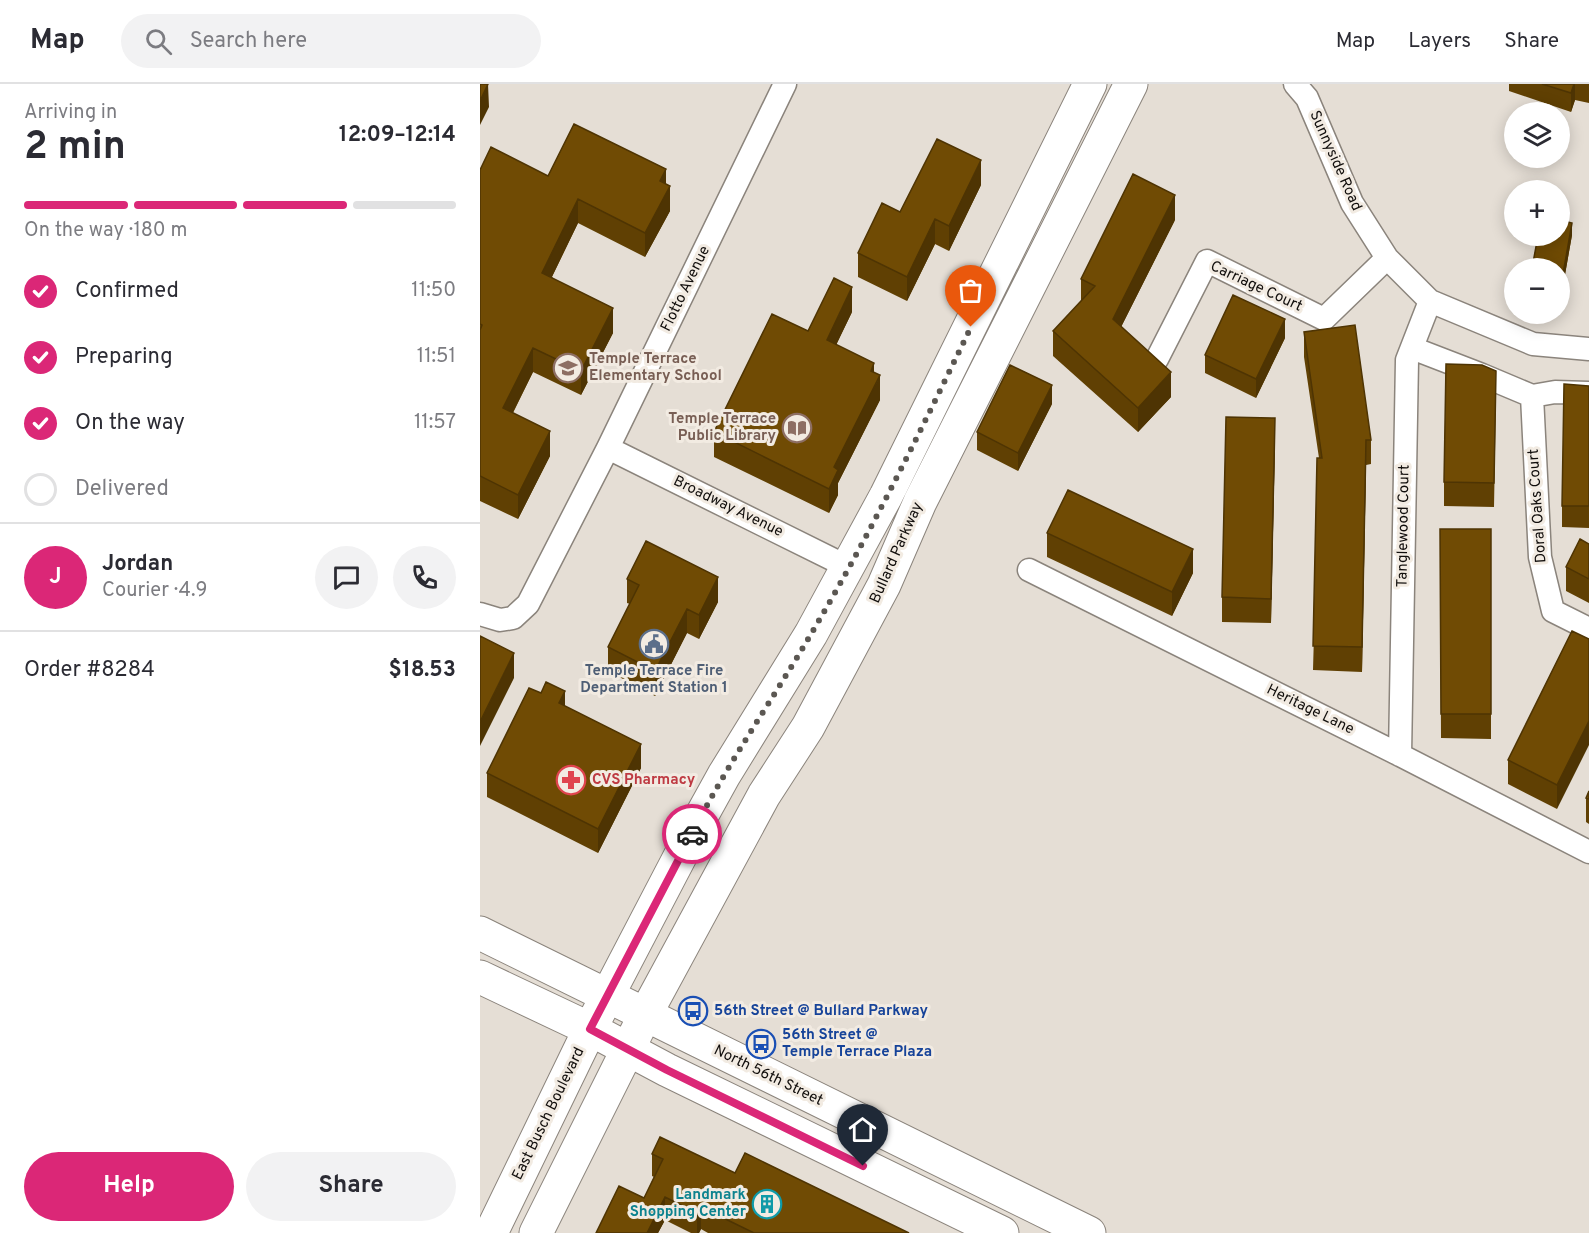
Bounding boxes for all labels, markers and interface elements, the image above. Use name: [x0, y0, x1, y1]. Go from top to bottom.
search box: [121, 14, 541, 68]
text: Map: [30, 23, 85, 59]
icon: search: [142, 25, 175, 58]
text: Search here: [190, 28, 307, 55]
text: Map: [1336, 28, 1375, 55]
text: Layers: [1408, 28, 1471, 55]
text: Share: [1504, 28, 1559, 55]
text: Arriving in: [24, 100, 117, 126]
map controls: [1504, 102, 1570, 324]
button: layers: [1504, 102, 1570, 168]
street label: Sunnyside Road: [1304, 108, 1366, 214]
text: 12:09–12:14: [339, 122, 456, 149]
text: 2 min: [24, 124, 126, 173]
button: +: [1504, 180, 1570, 246]
text: On the way · 180 m: [24, 218, 187, 244]
street label: Flotto Avenue: [657, 243, 715, 335]
street label: Carriage Court: [1207, 257, 1305, 317]
button: −: [1504, 258, 1570, 324]
pin: [945, 265, 996, 327]
icon: bag: [954, 274, 987, 307]
icon: check: [24, 275, 57, 308]
text: Confirmed: [75, 278, 179, 305]
text: 11:50: [411, 278, 456, 304]
icon: check: [24, 341, 57, 374]
text: Preparing: [75, 344, 173, 371]
text: 11:51: [417, 344, 456, 370]
place label: Temple Terrace Elementary School: [589, 350, 722, 386]
school or university icon: Temple Terrace Elementary School: [552, 352, 584, 384]
icon: check: [24, 407, 57, 440]
text: On the way: [75, 410, 185, 437]
text: 11:57: [414, 410, 456, 436]
place label: Temple Terrace Public Library: [668, 410, 776, 446]
library icon: Temple Terrace Public Library: [781, 412, 813, 444]
street label: Doral Oaks Court: [1525, 448, 1551, 564]
street label: Tanglewood Court: [1393, 464, 1415, 588]
street label: Broadway Avenue: [670, 472, 786, 542]
text: Delivered: [75, 476, 169, 503]
street label: Bullard Parkway: [866, 499, 928, 607]
button: chat: [315, 546, 378, 609]
button: phone: [393, 546, 456, 609]
text: Jordan: [102, 551, 173, 578]
text: J: [49, 564, 62, 591]
text: Courier · 4.9: [102, 578, 207, 604]
public building icon: Temple Terrace Fire Department Station 1: [638, 628, 670, 660]
text: Order #8284: [24, 657, 155, 684]
text: $18.53: [389, 657, 456, 684]
place label: Temple Terrace Fire Department Station 1: [580, 662, 728, 698]
street label: Heritage Lane: [1263, 681, 1357, 739]
pharmacy icon: CVS Pharmacy: [555, 764, 587, 796]
place label: CVS Pharmacy: [592, 771, 696, 790]
courier: [662, 804, 722, 864]
icon: car: [676, 818, 709, 851]
bus stop icon: 56th Street @ Bullard Parkway: [677, 995, 709, 1027]
place label: 56th Street @ Bullard Parkway: [714, 1002, 929, 1021]
place label: 56th Street @ Temple Terrace Plaza: [782, 1026, 932, 1062]
bus stop icon: 56th Street @ Temple Terrace Plaza: [745, 1028, 777, 1060]
street label: North 56th Street: [710, 1041, 826, 1111]
street label: East Busch Boulevard: [509, 1045, 589, 1183]
pin: [837, 1104, 888, 1166]
icon: home: [846, 1113, 879, 1146]
button: Help: [24, 1152, 234, 1221]
button: Share: [246, 1152, 456, 1221]
place label: Landmark Shopping Center: [630, 1186, 747, 1222]
building icon: Landmark Shopping Center: [751, 1188, 783, 1220]

